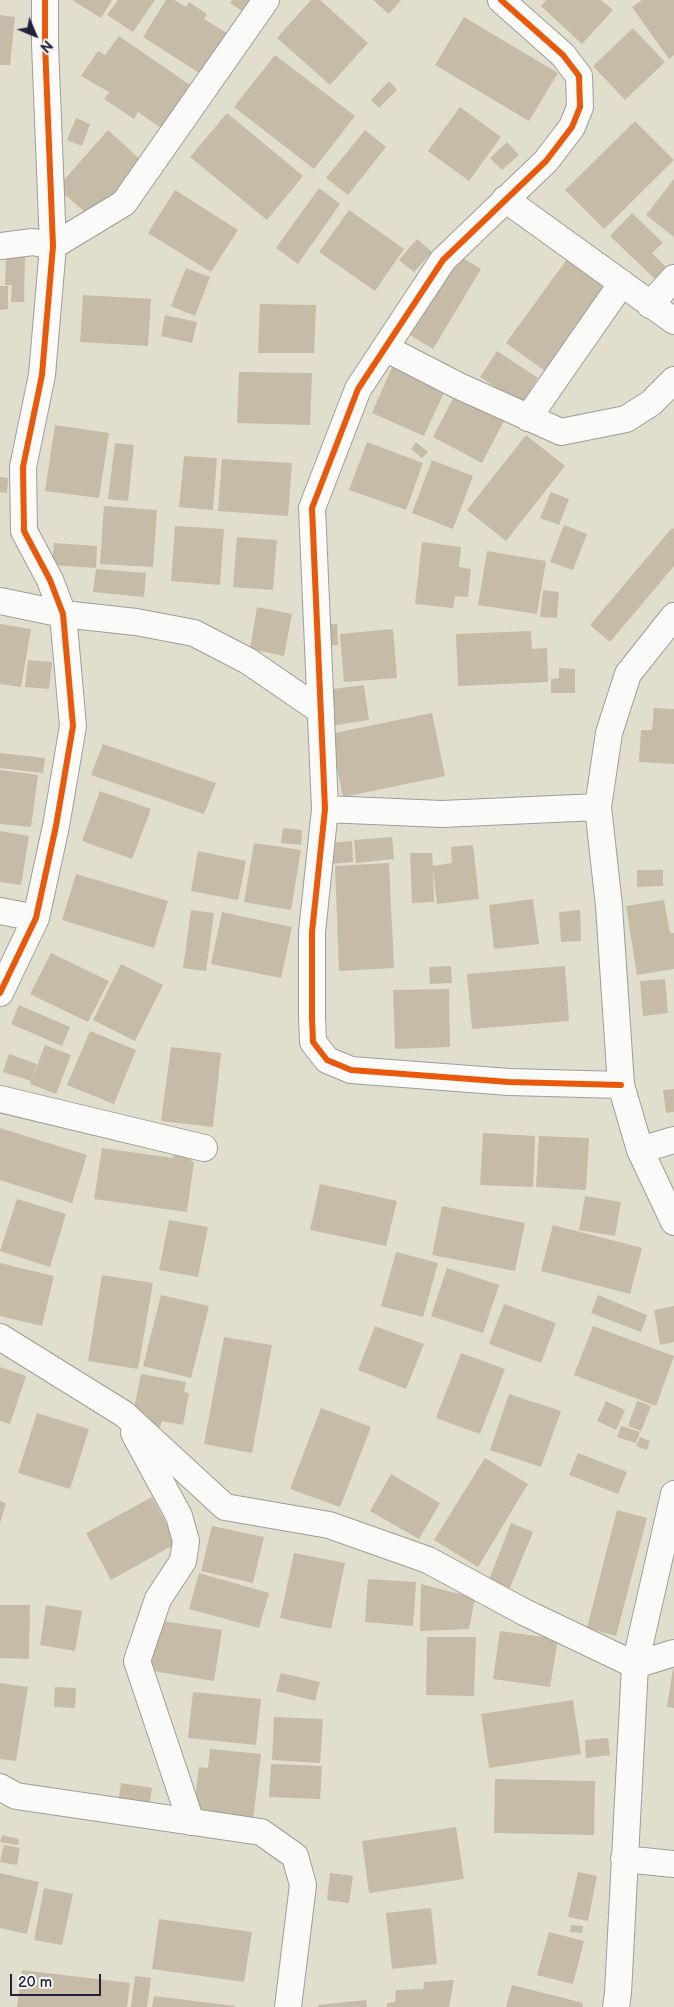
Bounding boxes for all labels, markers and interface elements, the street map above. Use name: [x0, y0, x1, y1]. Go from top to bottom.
north arrow: [10, 10, 60, 60]
text: N: [36, 36, 56, 56]
scale bar: [12, 1964, 104, 1996]
text: 20 m: [18, 1973, 52, 1992]

